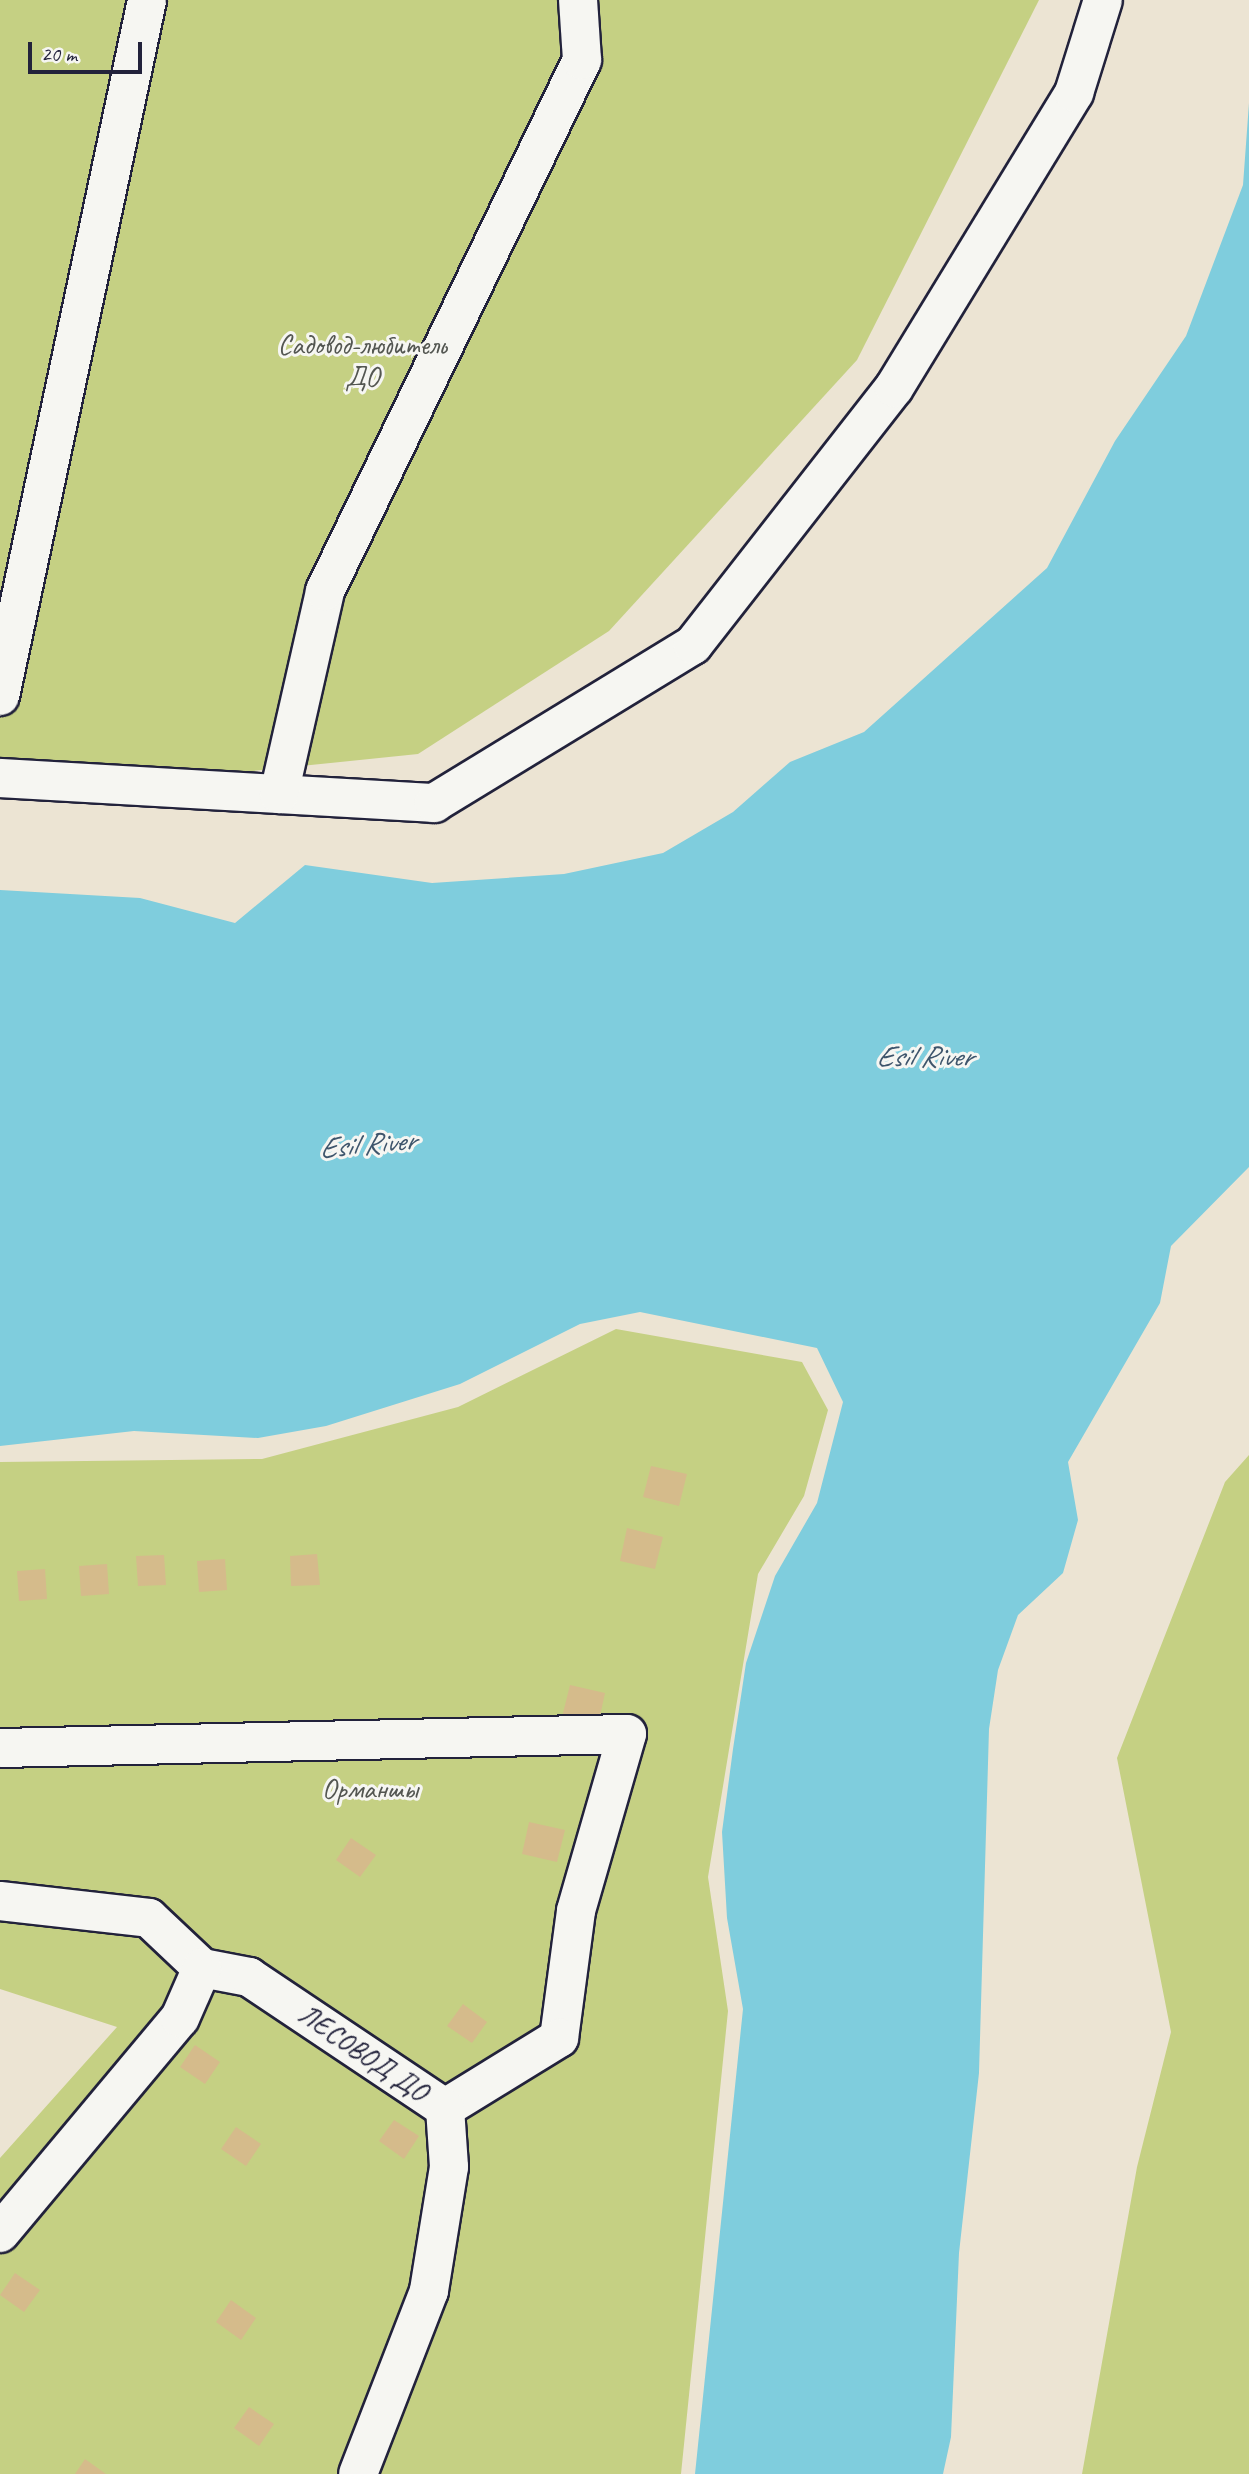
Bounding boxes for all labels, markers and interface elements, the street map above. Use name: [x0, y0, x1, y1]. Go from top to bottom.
scale bar: [32, 28, 145, 72]
text: 20 m: [41, 41, 77, 67]
park label: Садовод-любитель ДО: [278, 328, 446, 394]
water label: Esil River: [876, 1038, 972, 1074]
water label: Esil River: [317, 1122, 417, 1166]
park label: Орманшы: [322, 1772, 418, 1806]
street label: ЛЕСОВОД ДО: [292, 1997, 434, 2109]

